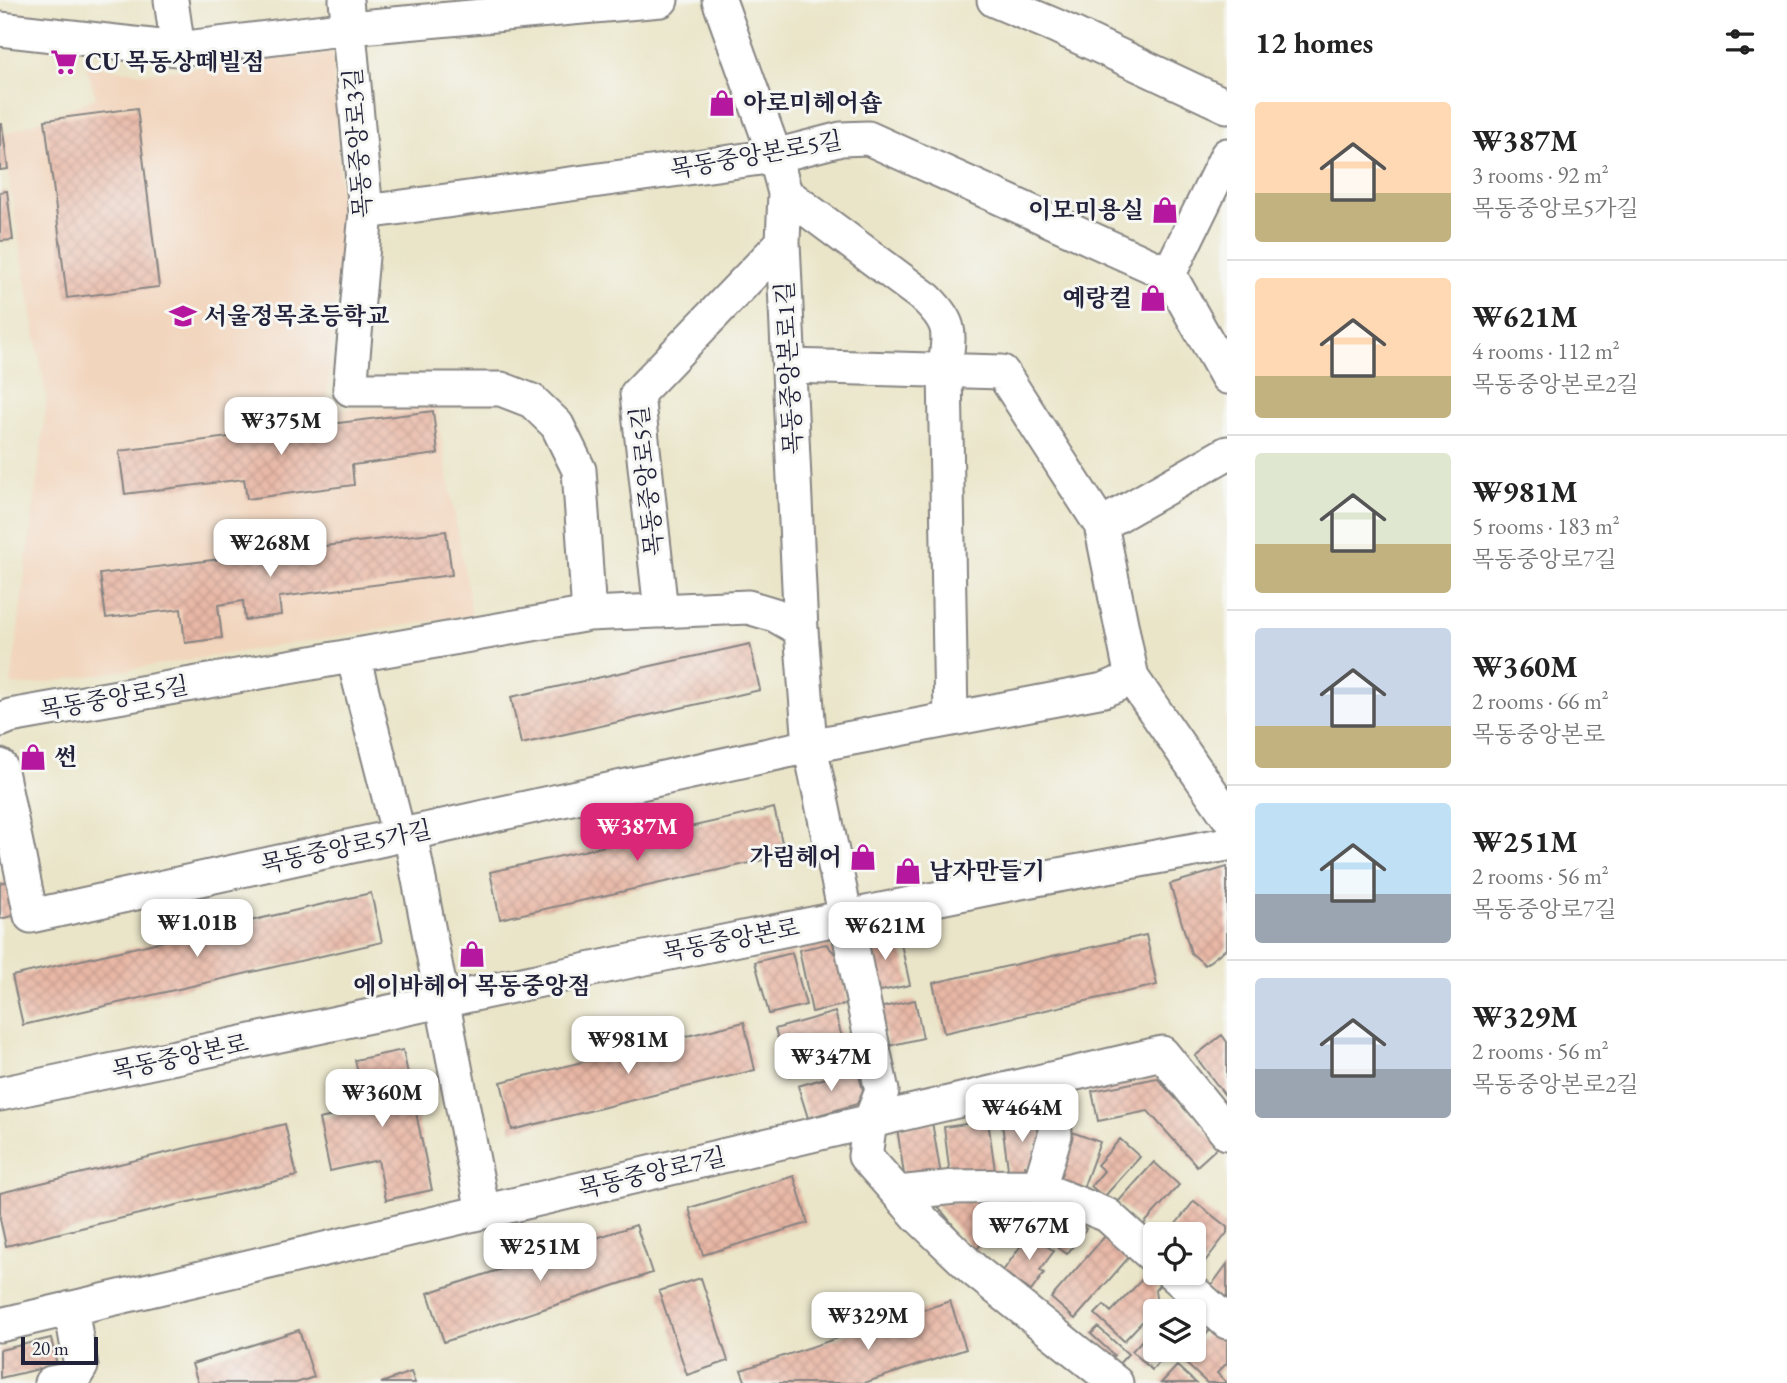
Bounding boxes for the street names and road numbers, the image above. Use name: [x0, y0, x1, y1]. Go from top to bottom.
street label: 목동중앙로3길: [337, 67, 378, 219]
street label: 목동중앙본로5길: [668, 124, 844, 185]
street label: 목동중앙본로1길: [768, 280, 809, 456]
street label: 목동중앙로5길: [623, 405, 670, 558]
street label: 목동중앙로5길: [37, 669, 191, 726]
street label: 목동중앙로5가길: [258, 813, 434, 880]
street label: 목동중앙본로: [660, 911, 802, 968]
street label: 목동중앙본로: [109, 1027, 251, 1086]
street label: 목동중앙로7길: [575, 1140, 729, 1205]

